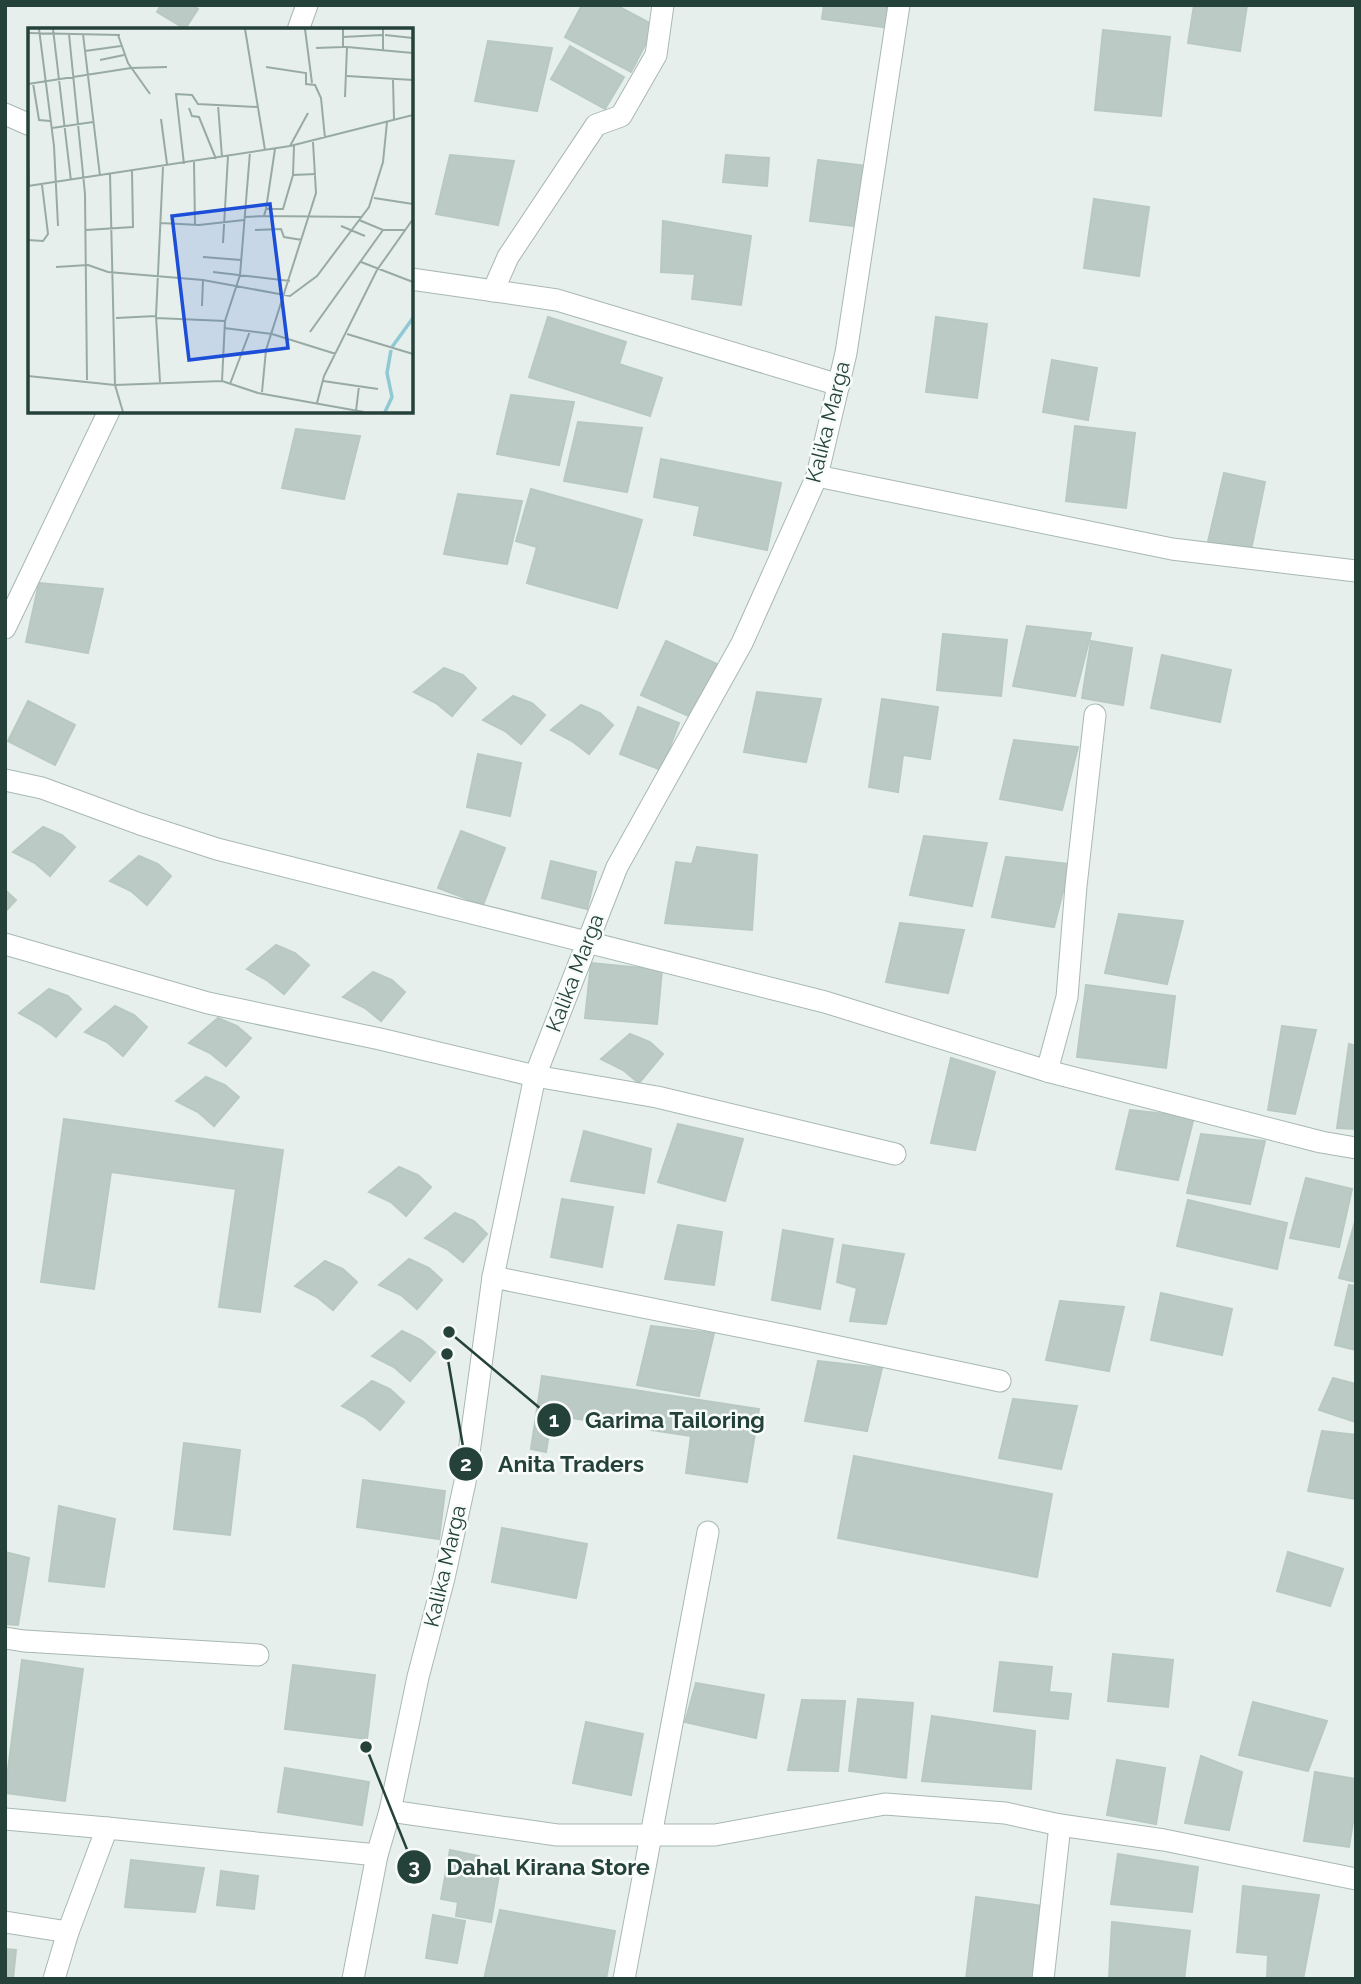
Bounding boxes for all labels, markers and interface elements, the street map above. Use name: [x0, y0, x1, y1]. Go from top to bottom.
inset map: [28, 28, 413, 413]
street label: Kalika Marga: [800, 359, 855, 485]
street label: Kalika Marga: [541, 910, 608, 1035]
callout: Garima Tailoring: [536, 1398, 780, 1442]
text: Garima Tailoring: [585, 1406, 765, 1433]
text: 1: [549, 1407, 559, 1432]
callout: Anita Traders: [448, 1442, 658, 1486]
text: Anita Traders: [498, 1450, 644, 1477]
text: 2: [460, 1451, 472, 1476]
street label: Kalika Marga: [418, 1502, 471, 1629]
callout: Dahal Kirana Store: [397, 1845, 664, 1889]
text: Dahal Kirana Store: [446, 1853, 650, 1880]
text: 3: [408, 1854, 420, 1879]

